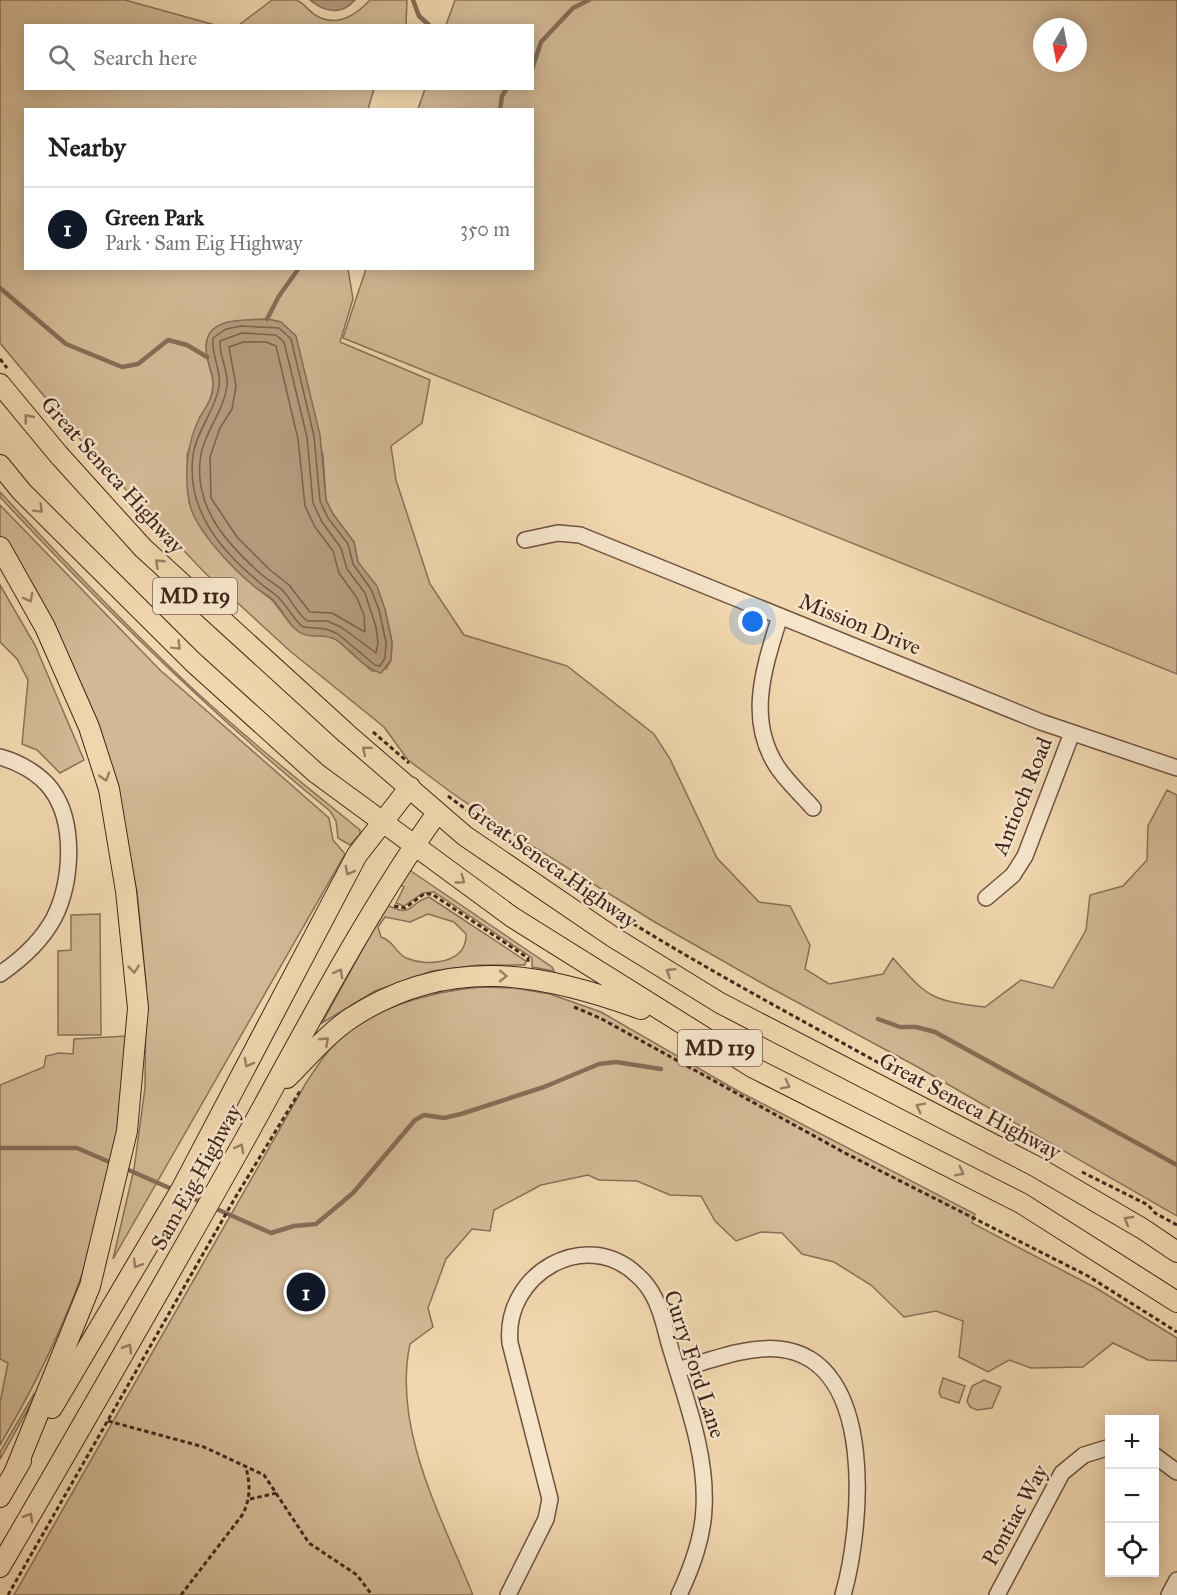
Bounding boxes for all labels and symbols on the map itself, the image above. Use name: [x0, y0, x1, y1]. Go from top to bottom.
north arrow: [1033, 18, 1087, 72]
street label: Great Seneca Highway: [35, 391, 191, 560]
one-way arrow: [24, 414, 35, 425]
one-way arrow: [32, 501, 43, 512]
one-way arrow: [155, 559, 166, 570]
road number: MD 119: [153, 578, 237, 614]
street label: Mission Drive: [795, 587, 925, 661]
one-way arrow: [22, 592, 33, 602]
your location: [738, 607, 767, 636]
one-way arrow: [170, 639, 181, 650]
street label: Antioch Road: [986, 733, 1058, 860]
one-way arrow: [362, 746, 373, 757]
one-way arrow: [98, 771, 110, 782]
street label: Great Seneca Highway: [461, 796, 643, 934]
one-way arrow: [345, 865, 356, 876]
one-way arrow: [454, 873, 465, 884]
one-way arrow: [127, 965, 140, 974]
one-way arrow: [666, 968, 676, 980]
one-way arrow: [332, 969, 343, 979]
one-way arrow: [499, 970, 508, 982]
road number: MD 119: [678, 1030, 762, 1066]
one-way arrow: [319, 1037, 329, 1048]
street label: Great Seneca Highway: [874, 1047, 1066, 1166]
one-way arrow: [244, 1056, 255, 1067]
one-way arrow: [779, 1077, 790, 1089]
street label: Sam Eig Highway: [145, 1099, 248, 1255]
one-way arrow: [916, 1103, 926, 1114]
one-way arrow: [233, 1144, 244, 1155]
one-way arrow: [954, 1165, 965, 1177]
one-way arrow: [1124, 1216, 1134, 1228]
one-way arrow: [133, 1258, 144, 1268]
pin: 1: [286, 1270, 326, 1314]
street label: Curry Ford Lane: [658, 1287, 732, 1441]
one-way arrow: [120, 1344, 132, 1354]
street label: Pontiac Way: [976, 1459, 1054, 1570]
one-way arrow: [22, 1513, 34, 1523]

